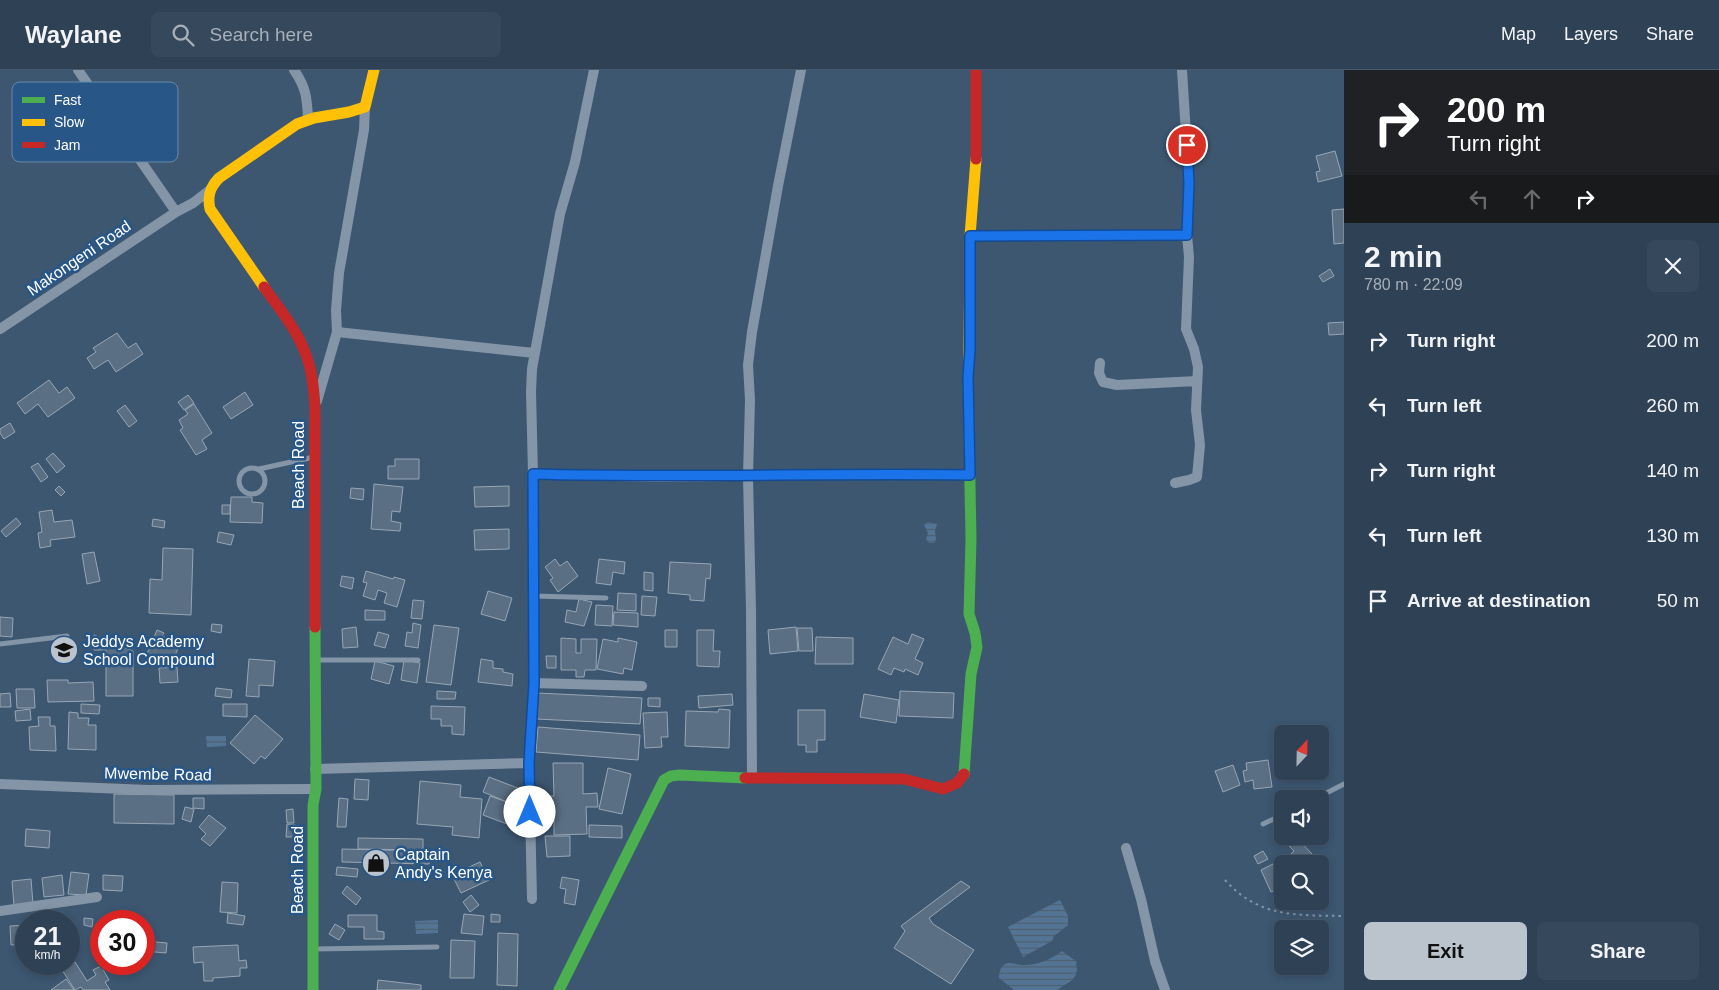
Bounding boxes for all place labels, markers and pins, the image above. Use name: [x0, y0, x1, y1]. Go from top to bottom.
pin: [1166, 124, 1208, 166]
place label: Jeddys Academy School Compound: [83, 633, 215, 668]
school or university icon: Jeddys Academy School Compound: [49, 635, 79, 665]
place label: Captain Andy's Kenya: [395, 846, 492, 881]
shop icon: Captain Andy's Kenya: [361, 848, 391, 878]

